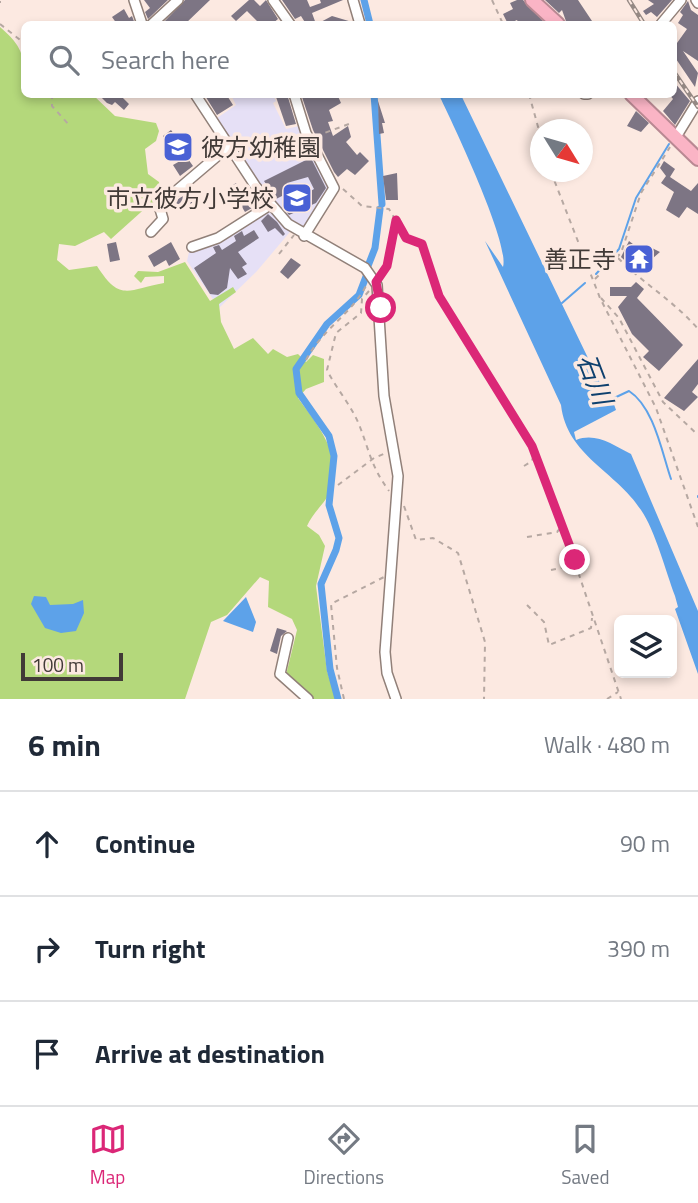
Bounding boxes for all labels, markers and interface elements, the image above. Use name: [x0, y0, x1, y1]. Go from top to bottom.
search box: [21, 21, 677, 98]
text: Search here: [101, 40, 230, 79]
icon: search: [45, 41, 83, 79]
north arrow: [530, 119, 593, 182]
place label: 彼方幼稚園: [201, 129, 321, 165]
school or university icon: 彼方幼稚園: [161, 130, 195, 164]
place label: 市立彼方小学校: [106, 180, 274, 216]
school or university icon: 市立彼方小学校: [280, 181, 314, 215]
place label: 善正寺: [544, 241, 616, 277]
temple icon: 善正寺: [622, 242, 656, 276]
route start: [365, 292, 396, 323]
water label: 石川: [567, 348, 624, 413]
route end: [559, 544, 590, 575]
map controls: [614, 615, 677, 678]
button: layers: [614, 615, 677, 678]
scale bar: [21, 650, 122, 682]
text: 100 m: [32, 650, 84, 679]
text: 6 min: [28, 722, 101, 768]
text: Walk · 480 m: [544, 727, 670, 762]
text: Continue: [95, 824, 195, 863]
icon: ahead: [28, 825, 66, 863]
text: 90 m: [620, 826, 670, 861]
text: Turn right: [95, 929, 206, 968]
icon: right: [28, 930, 66, 968]
text: 390 m: [607, 931, 670, 966]
text: Arrive at destination: [95, 1034, 325, 1073]
icon: arrive: [28, 1035, 66, 1073]
tab: Map: [89, 1120, 127, 1191]
tab: Directions: [304, 1120, 384, 1191]
tab: Saved: [561, 1120, 609, 1191]

